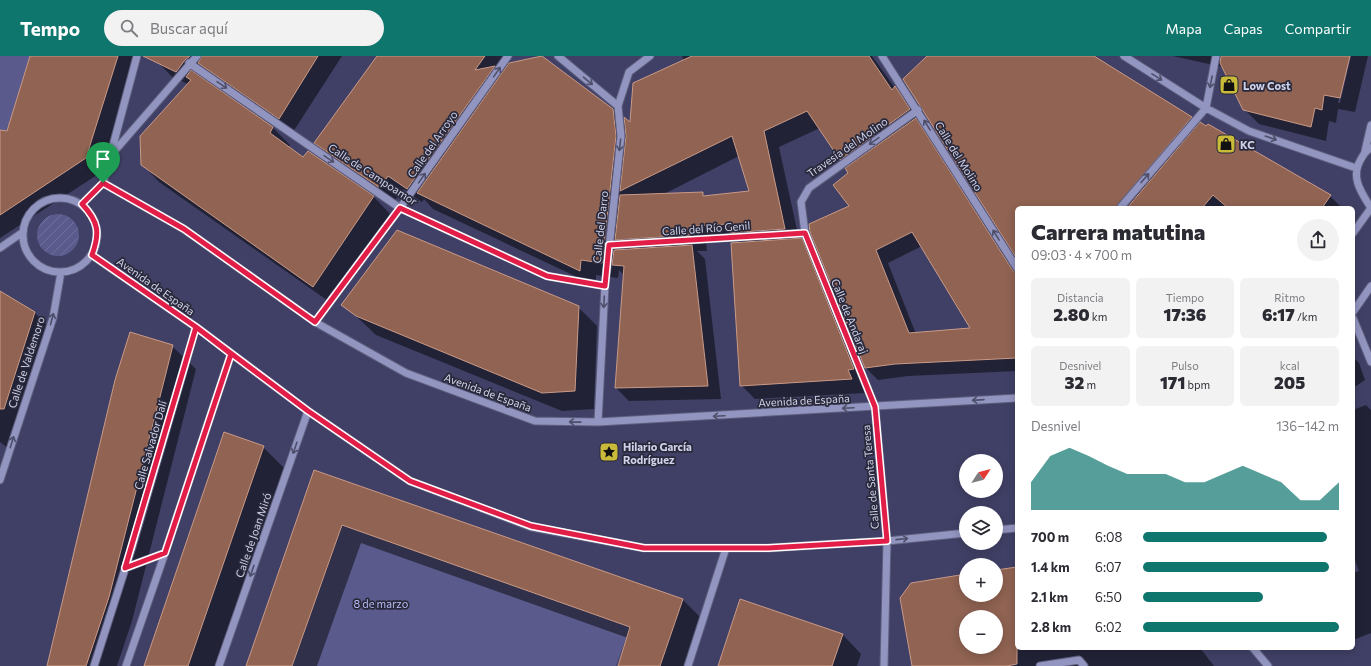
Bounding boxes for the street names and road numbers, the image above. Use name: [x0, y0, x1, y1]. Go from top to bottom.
street label: Calle del Arroyo: [404, 108, 460, 180]
street label: Travesía del Molino: [804, 114, 890, 180]
street label: Calle del Molino: [932, 119, 986, 193]
street label: Calle de Campoamor: [326, 140, 420, 208]
street label: Calle del Darro: [590, 190, 610, 264]
street label: Calle del Río Genil: [661, 218, 751, 238]
street label: Avenida de España: [115, 254, 197, 318]
street label: Calle de Andaraj: [829, 277, 871, 356]
street label: Calle de Valdemoro: [5, 314, 47, 410]
street label: Avenida de España: [443, 370, 533, 414]
street label: Avenida de España: [758, 391, 850, 409]
street label: Calle Salvador Dalí: [131, 398, 169, 491]
street label: Calle de Santa Teresa: [859, 424, 881, 530]
street label: Calle de Joan Miró: [232, 490, 275, 580]

